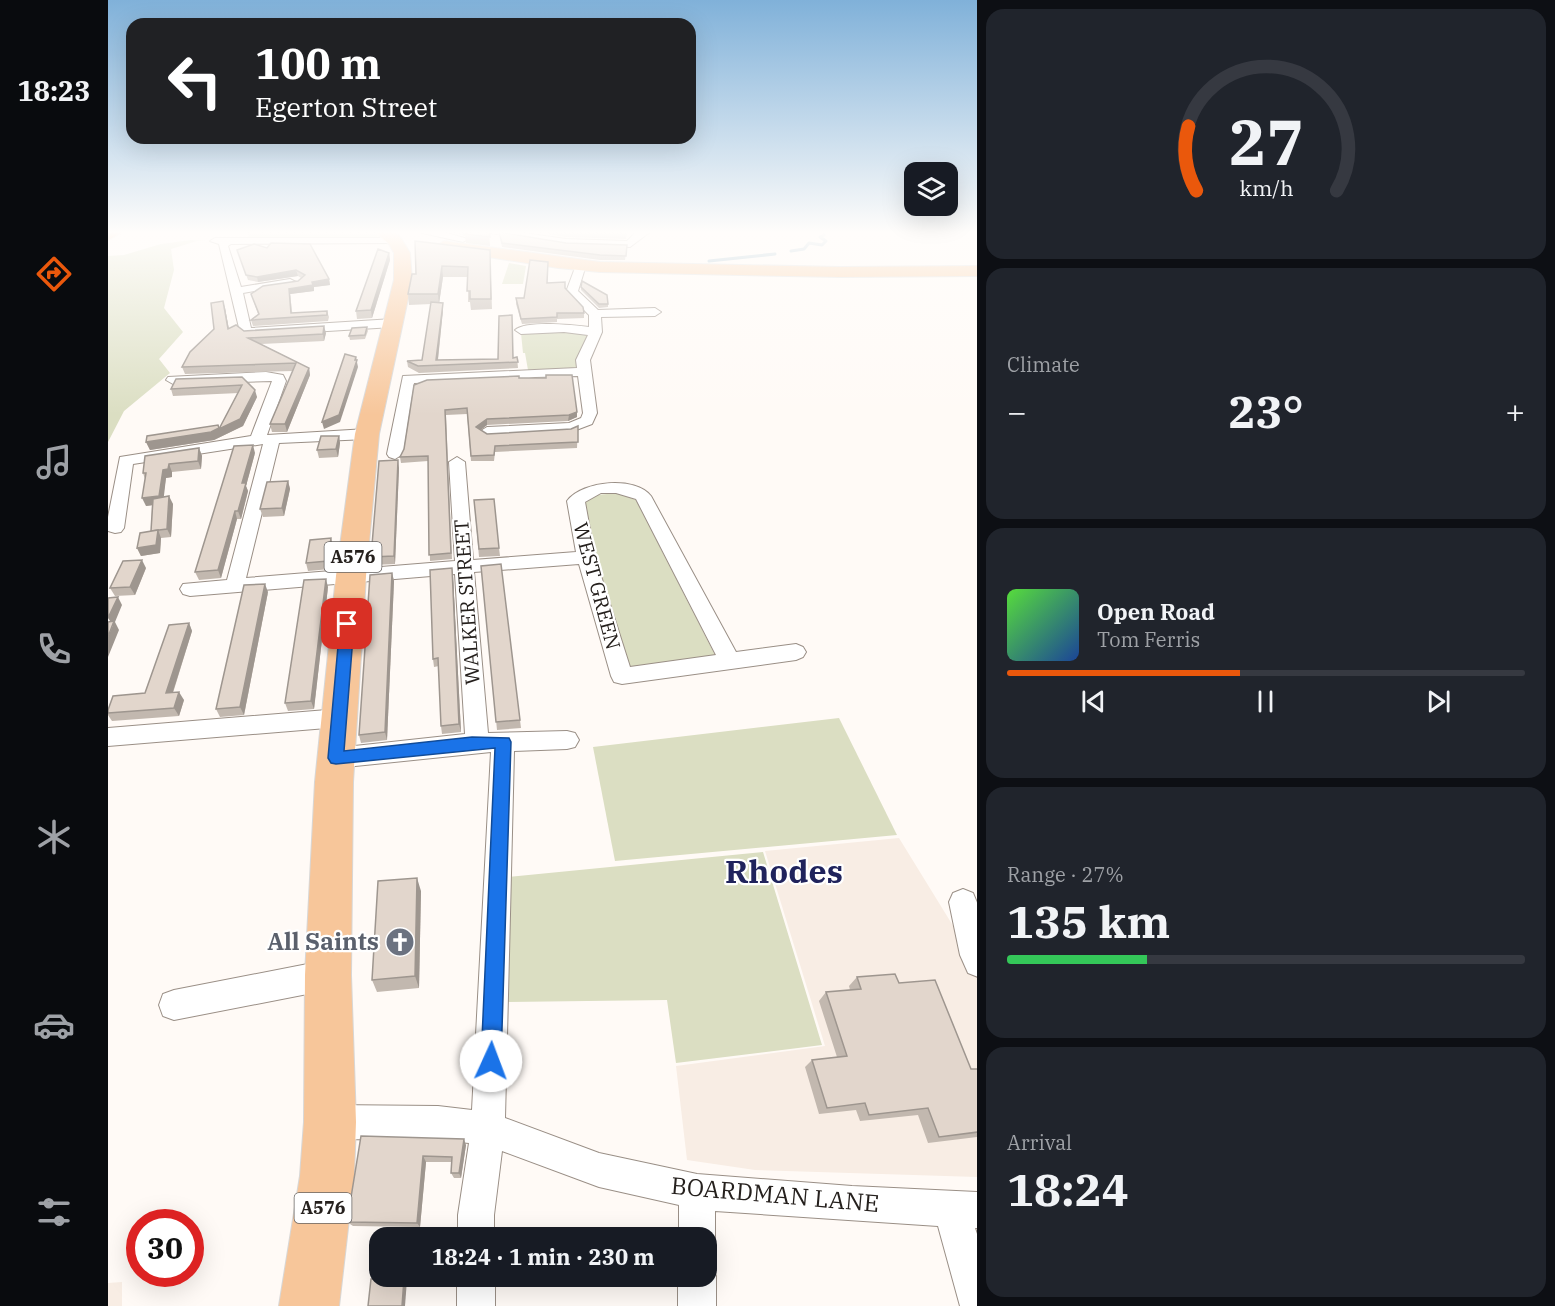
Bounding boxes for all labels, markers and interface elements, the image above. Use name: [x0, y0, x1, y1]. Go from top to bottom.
text: 100 m: [255, 36, 381, 91]
icon: left: [156, 42, 234, 120]
text: 18:23: [18, 73, 90, 108]
text: Egerton Street: [255, 89, 437, 124]
text: 27: [1229, 101, 1303, 182]
map controls: [904, 162, 958, 216]
button: layers: [904, 162, 958, 216]
text: km/h: [1239, 175, 1293, 203]
icon: directions: [33, 253, 75, 295]
text: Climate: [1007, 351, 1080, 378]
text: 23°: [1228, 382, 1304, 440]
text: −: [1007, 390, 1027, 433]
text: +: [1505, 390, 1525, 433]
icon: music: [33, 441, 75, 483]
street label: WALKER STREET: [447, 518, 486, 686]
street label: WEST GREEN: [568, 519, 627, 652]
road number: A576: [324, 542, 382, 572]
text: Open Road: [1097, 597, 1215, 626]
pin: [321, 598, 372, 649]
icon: arrive: [330, 607, 363, 640]
text: Tom Ferris: [1097, 626, 1200, 653]
icon: phone: [33, 628, 75, 670]
icon: previous: [1077, 685, 1110, 718]
icon: pause: [1249, 685, 1282, 718]
icon: next: [1422, 685, 1455, 718]
icon: climate: [33, 816, 75, 858]
district label: Rhodes: [725, 850, 843, 892]
text: Range · 27%: [1007, 861, 1124, 888]
text: 135 km: [1007, 892, 1170, 950]
place label: All Saints: [267, 925, 379, 957]
church icon: All Saints: [384, 926, 416, 958]
icon: car: [33, 1004, 75, 1046]
position arrow: [459, 1029, 523, 1093]
text: Arrival: [1007, 1129, 1072, 1156]
text: 18:24: [1007, 1160, 1129, 1218]
street label: BOARDMAN LANE: [670, 1169, 881, 1219]
icon: filters: [33, 1191, 75, 1233]
road number: A576: [294, 1193, 352, 1223]
speed limit sign: 30: [126, 1209, 204, 1287]
text: 18:24 · 1 min · 230 m: [431, 1242, 655, 1271]

